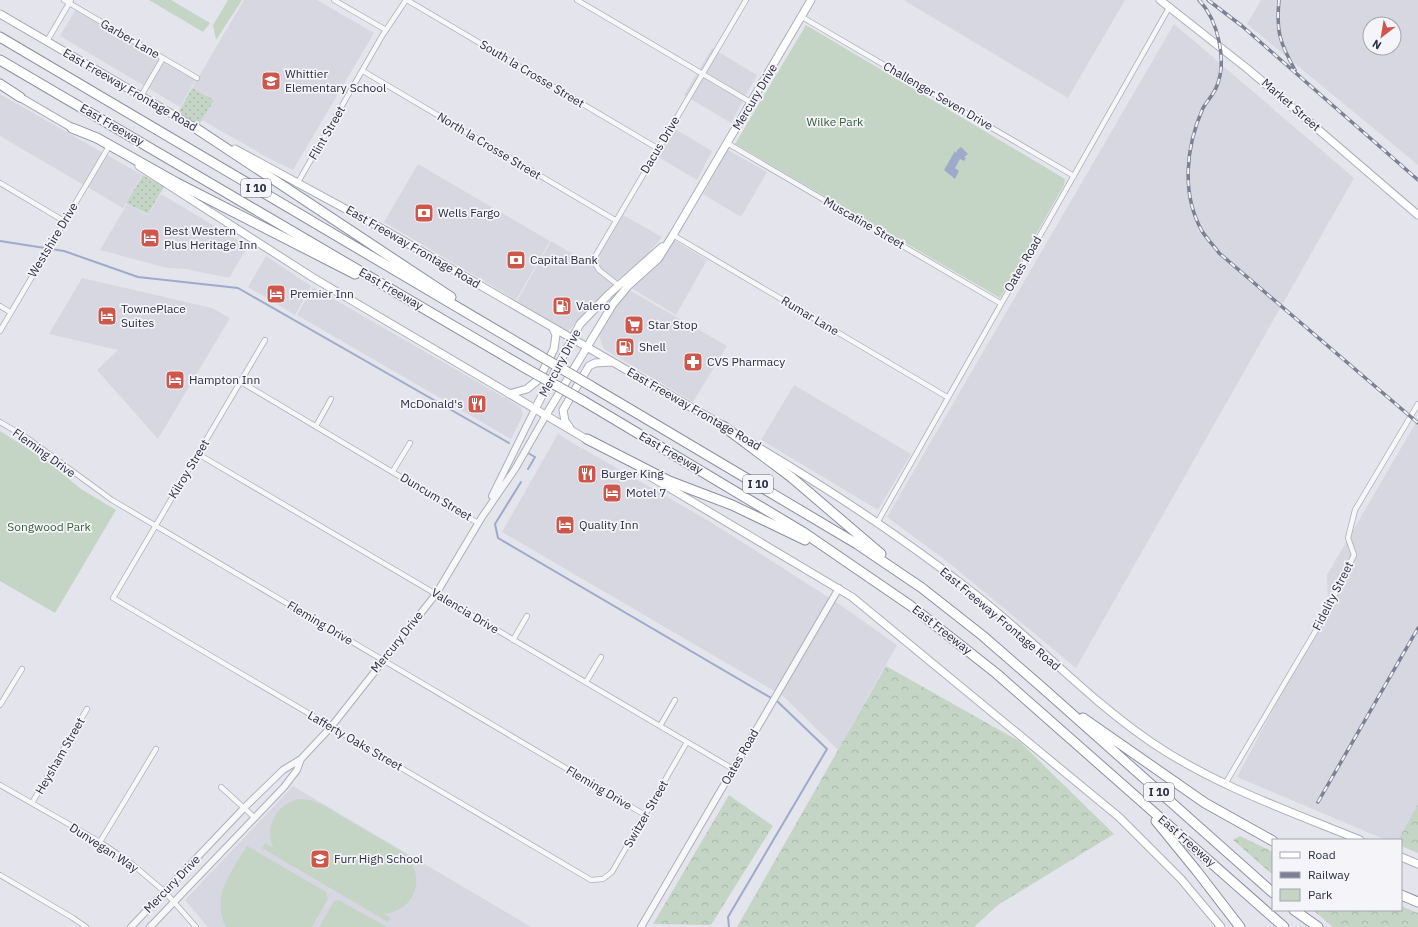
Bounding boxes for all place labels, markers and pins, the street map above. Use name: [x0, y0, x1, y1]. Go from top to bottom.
place label: Whittier Elementary School: [285, 66, 386, 95]
school or university icon: Whittier Elementary School: [260, 70, 282, 92]
bank icon: Wells Fargo: [413, 202, 435, 224]
place label: Wells Fargo: [438, 205, 500, 220]
place label: Best Western Plus Heritage Inn: [164, 223, 257, 252]
hotel icon: Best Western Plus Heritage Inn: [139, 227, 161, 249]
bank icon: Capital Bank: [505, 249, 527, 271]
place label: Capital Bank: [530, 252, 599, 267]
hotel icon: Premier Inn: [265, 283, 287, 305]
place label: Premier Inn: [290, 286, 354, 301]
fuel station icon: Valero: [551, 295, 573, 317]
place label: Valero: [576, 298, 611, 313]
place label: TownePlace Suites: [121, 301, 186, 330]
hotel icon: TownePlace Suites: [96, 305, 118, 327]
supermarket icon: Star Stop: [623, 314, 645, 336]
place label: Star Stop: [648, 317, 698, 332]
fuel station icon: Shell: [614, 336, 636, 358]
place label: Shell: [639, 339, 666, 354]
pharmacy icon: CVS Pharmacy: [682, 351, 704, 373]
place label: CVS Pharmacy: [707, 354, 785, 369]
hotel icon: Hampton Inn: [164, 369, 186, 391]
place label: Hampton Inn: [189, 372, 260, 387]
restaurant icon: McDonald's: [466, 393, 488, 415]
place label: McDonald's: [400, 396, 463, 411]
restaurant icon: Burger King: [576, 463, 598, 485]
place label: Burger King: [601, 466, 664, 481]
hotel icon: Motel 7: [601, 482, 623, 504]
place label: Motel 7: [626, 485, 667, 500]
hotel icon: Quality Inn: [554, 514, 576, 536]
place label: Quality Inn: [579, 517, 638, 532]
school or university icon: Furr High School: [309, 848, 331, 870]
place label: Furr High School: [334, 851, 423, 866]

